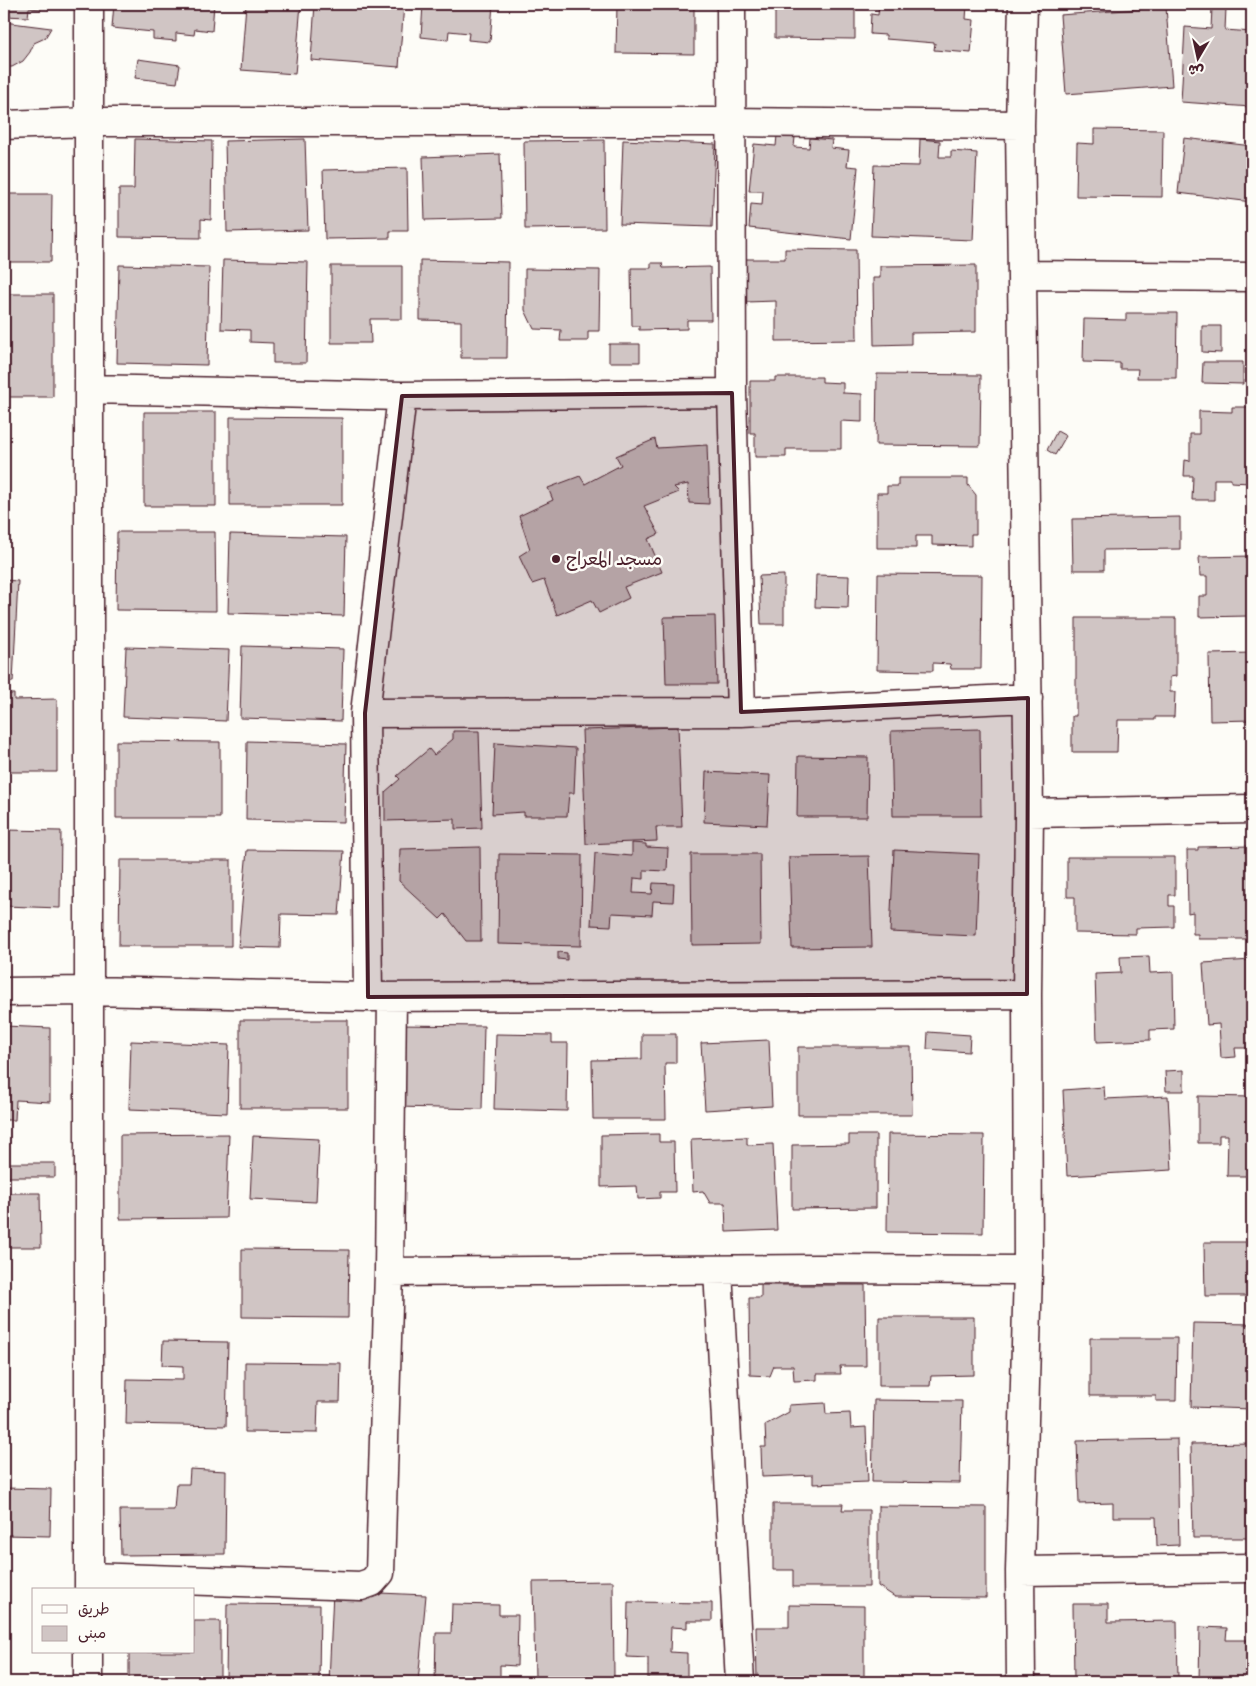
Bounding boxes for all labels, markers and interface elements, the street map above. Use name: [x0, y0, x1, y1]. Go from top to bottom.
north arrow: [1174, 32, 1224, 82]
text: ش: [1187, 61, 1205, 80]
place label: مسجد المعراج: [566, 548, 662, 571]
marker: مسجد المعراج: [550, 553, 562, 565]
legend: [32, 1588, 195, 1654]
text: طريق: [78, 1600, 110, 1618]
text: مبنى: [78, 1624, 106, 1643]

